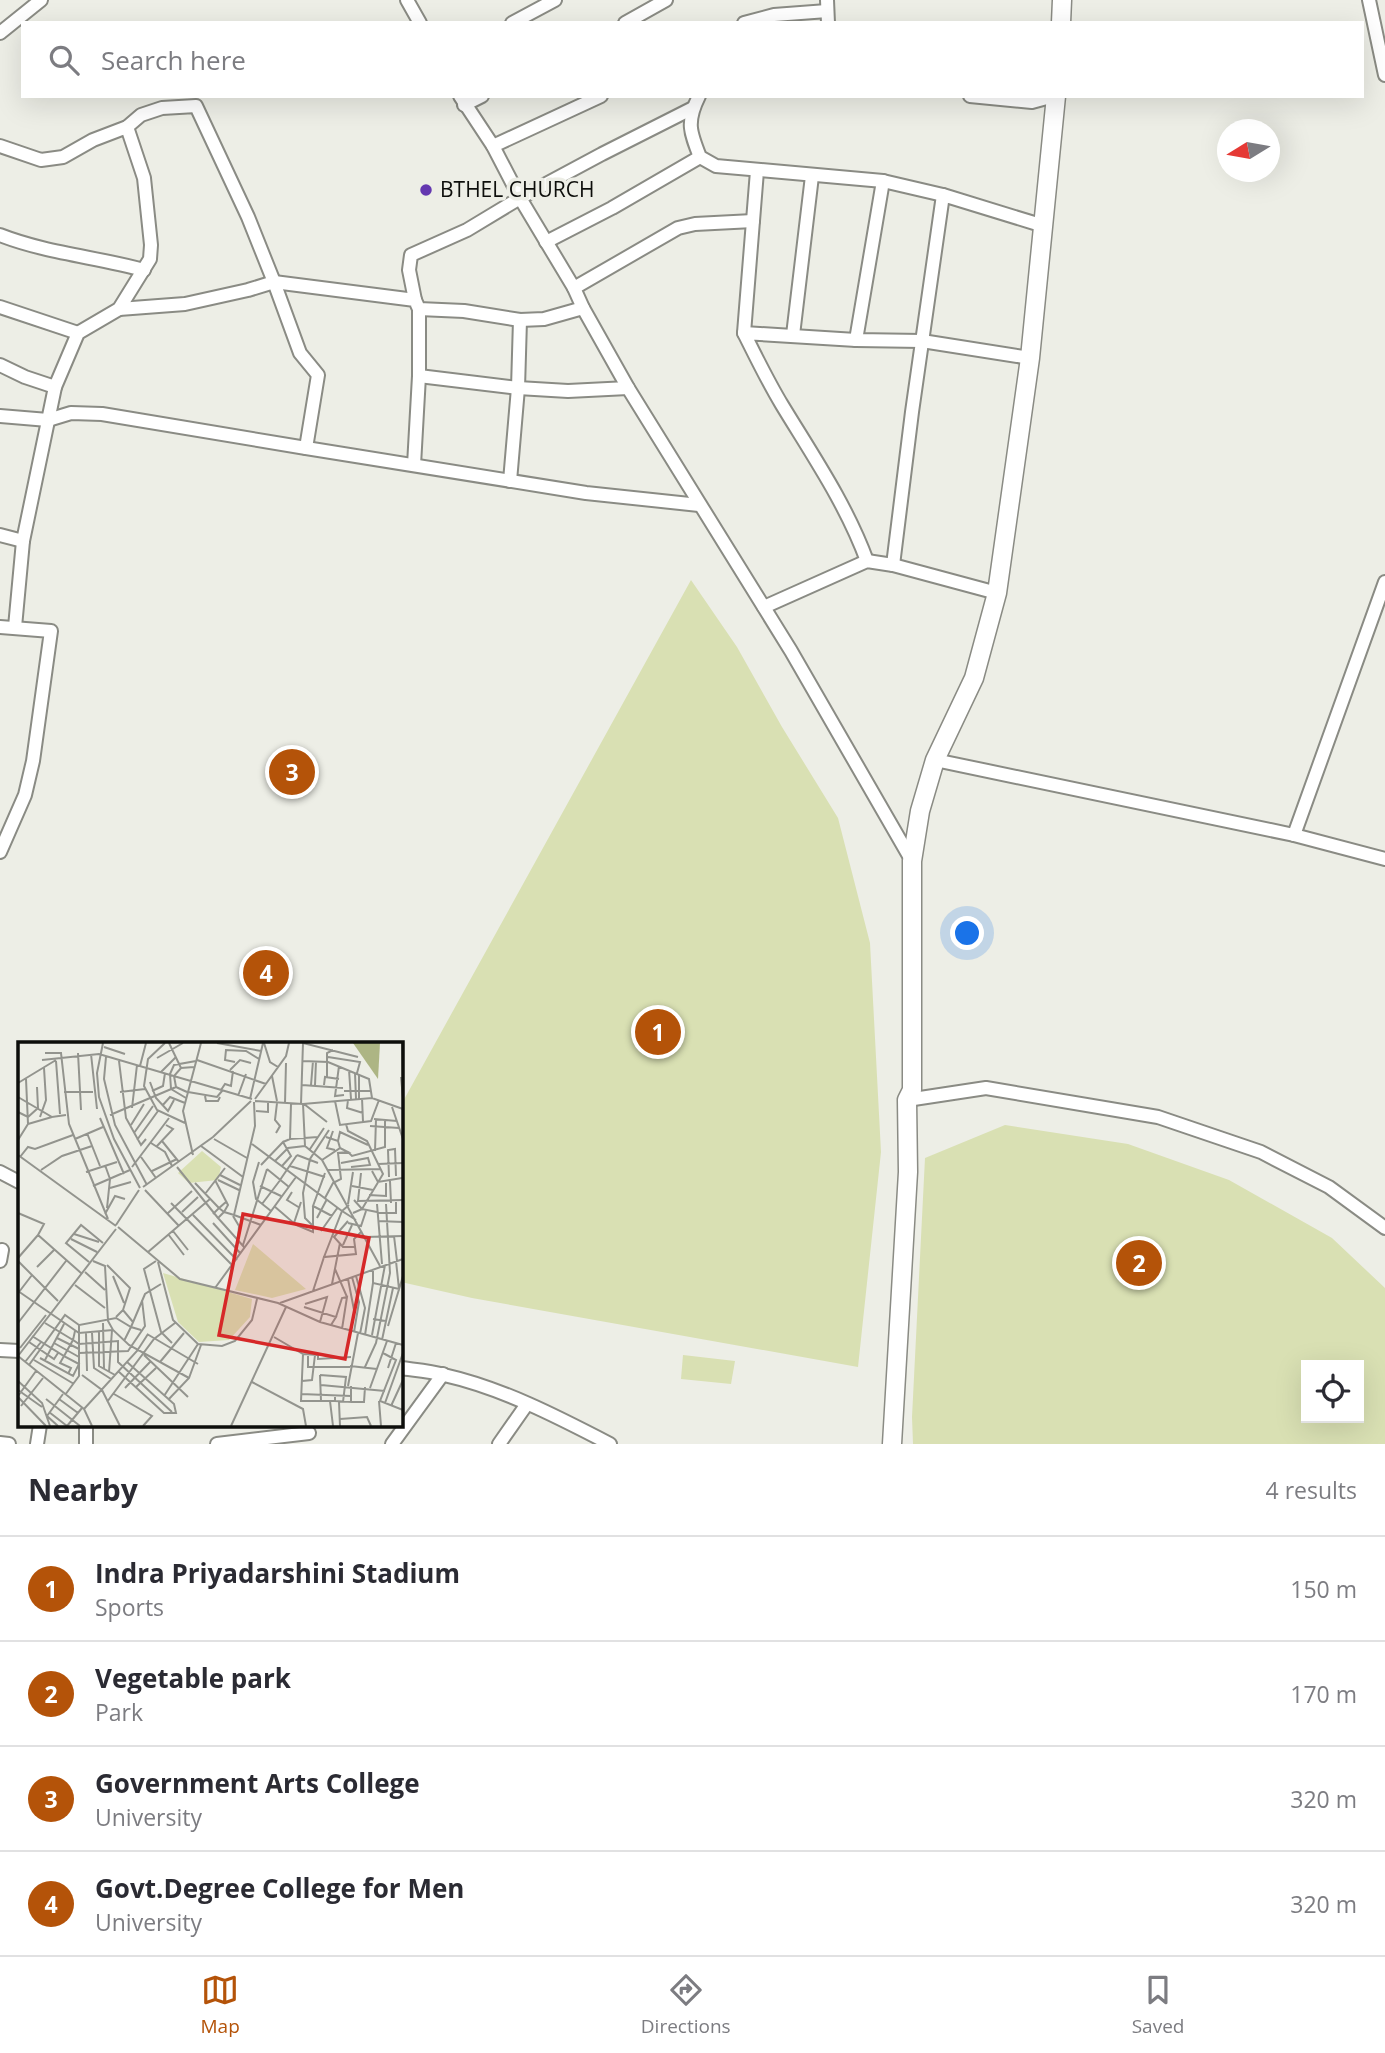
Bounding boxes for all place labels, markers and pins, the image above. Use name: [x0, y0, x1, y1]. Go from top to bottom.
place label: BTHEL CHURCH: [440, 175, 594, 203]
marker: BTHEL CHURCH: [418, 182, 434, 198]
pin: 3: [269, 746, 315, 798]
pin: 4: [243, 947, 289, 999]
pin: 1: [635, 1006, 681, 1058]
pin: 2: [1116, 1237, 1162, 1289]

